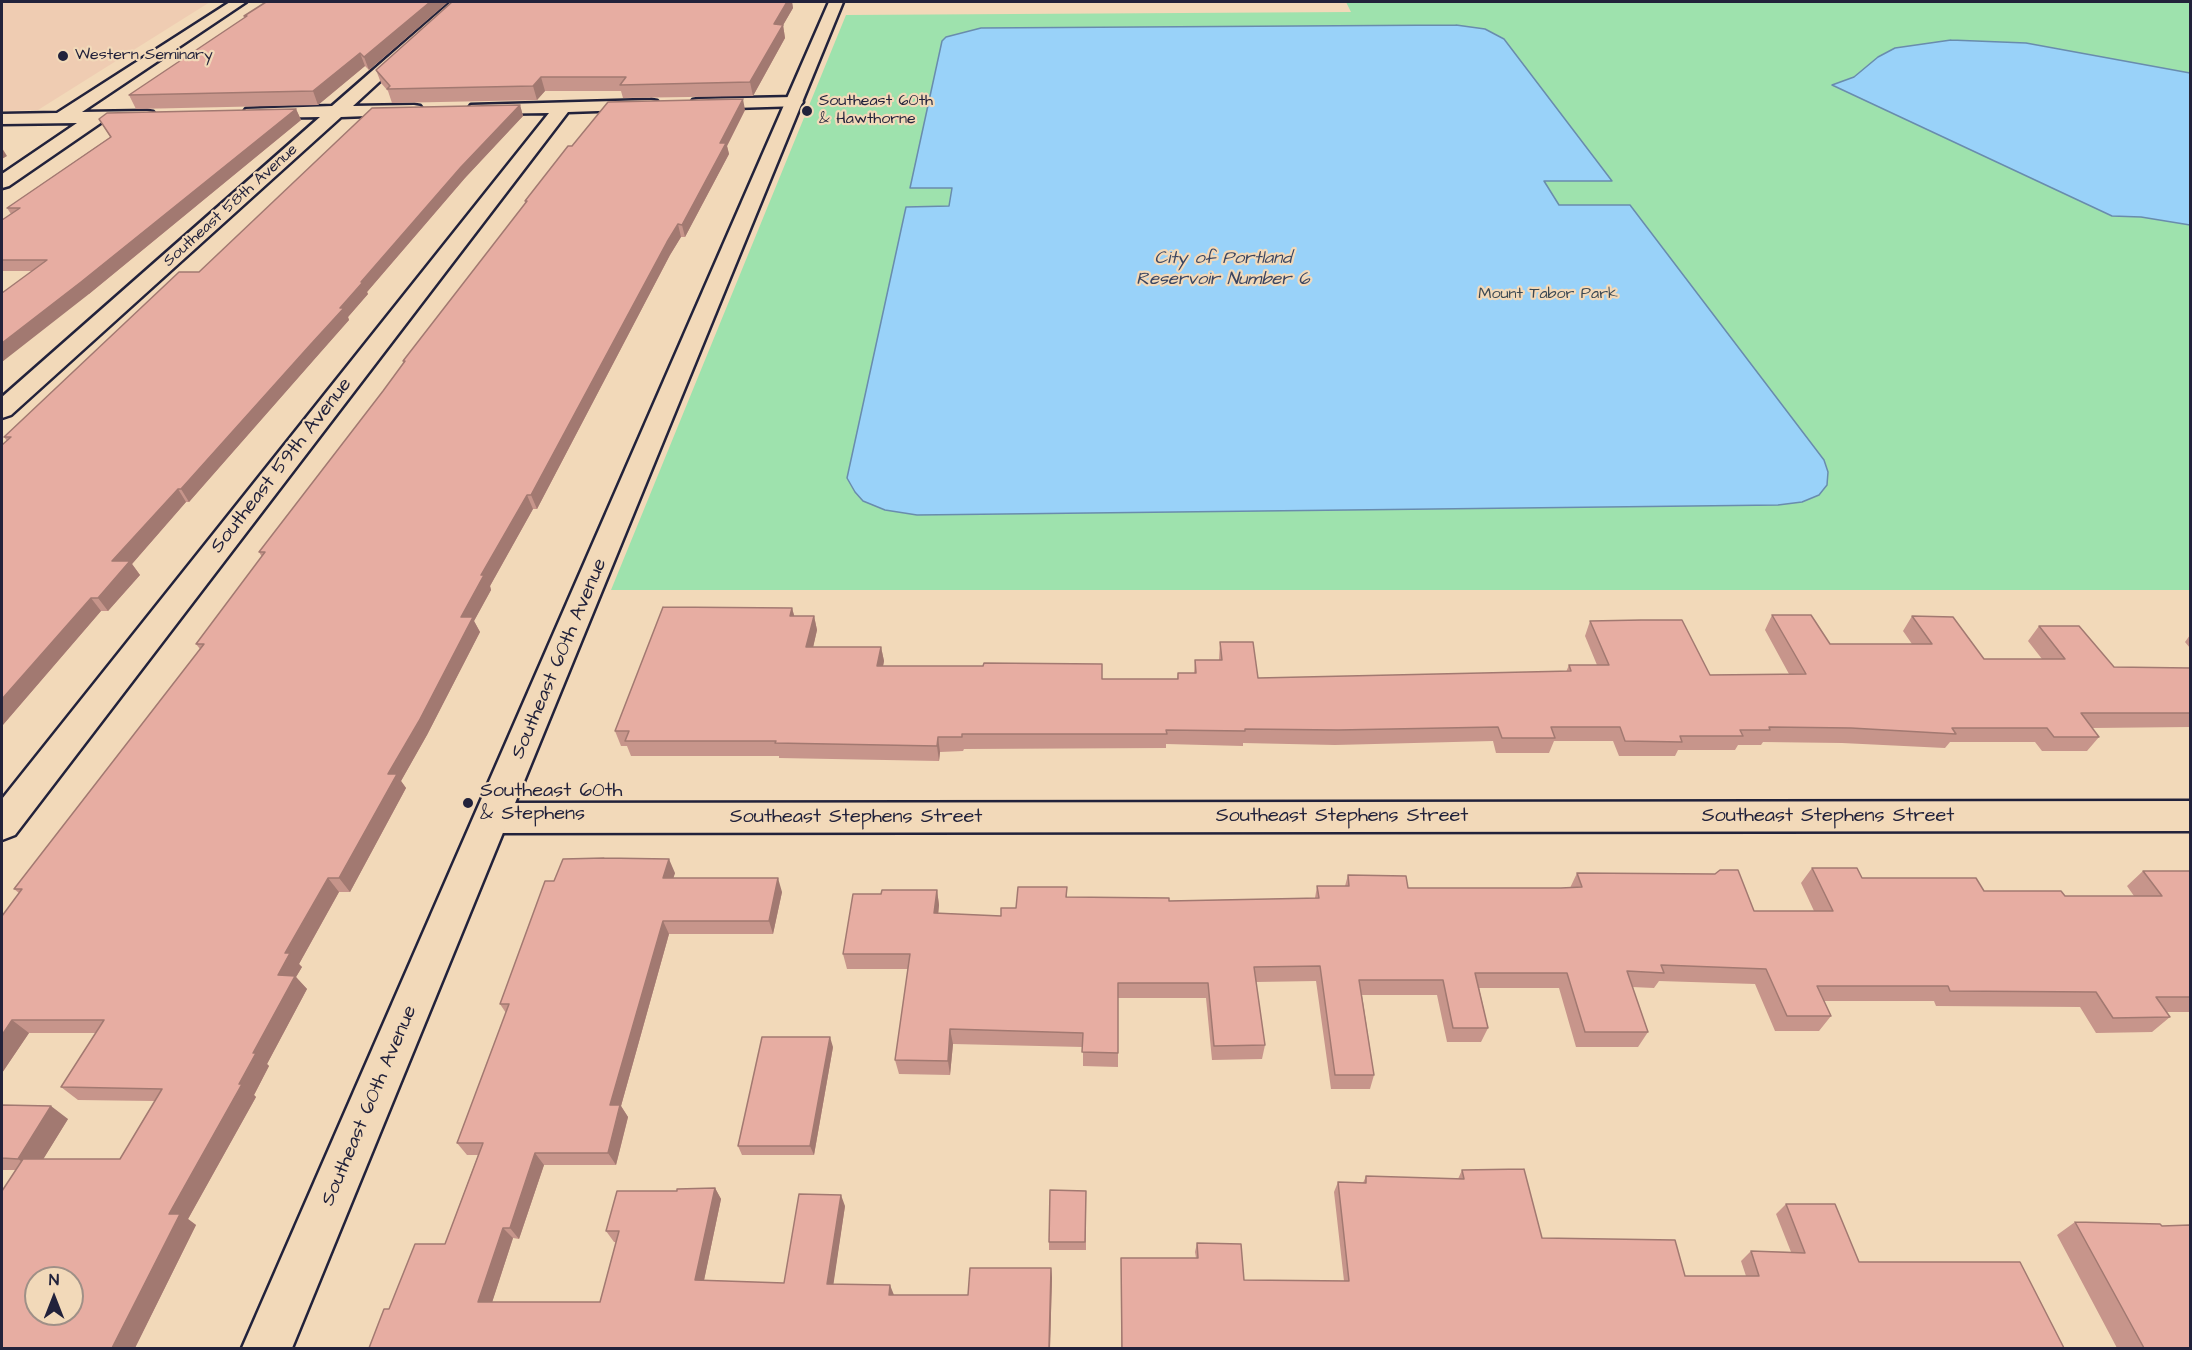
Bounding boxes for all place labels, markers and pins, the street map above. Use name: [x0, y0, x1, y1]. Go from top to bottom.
place label: Western Seminary: [75, 46, 213, 66]
marker: Western Seminary: [56, 49, 70, 63]
place label: Southeast 60th & Hawthorne: [819, 92, 933, 130]
marker: Southeast 60th & Hawthorne: [800, 104, 814, 118]
place label: Southeast 60th & Stephens: [480, 780, 623, 827]
marker: Southeast 60th & Stephens: [461, 796, 475, 810]

